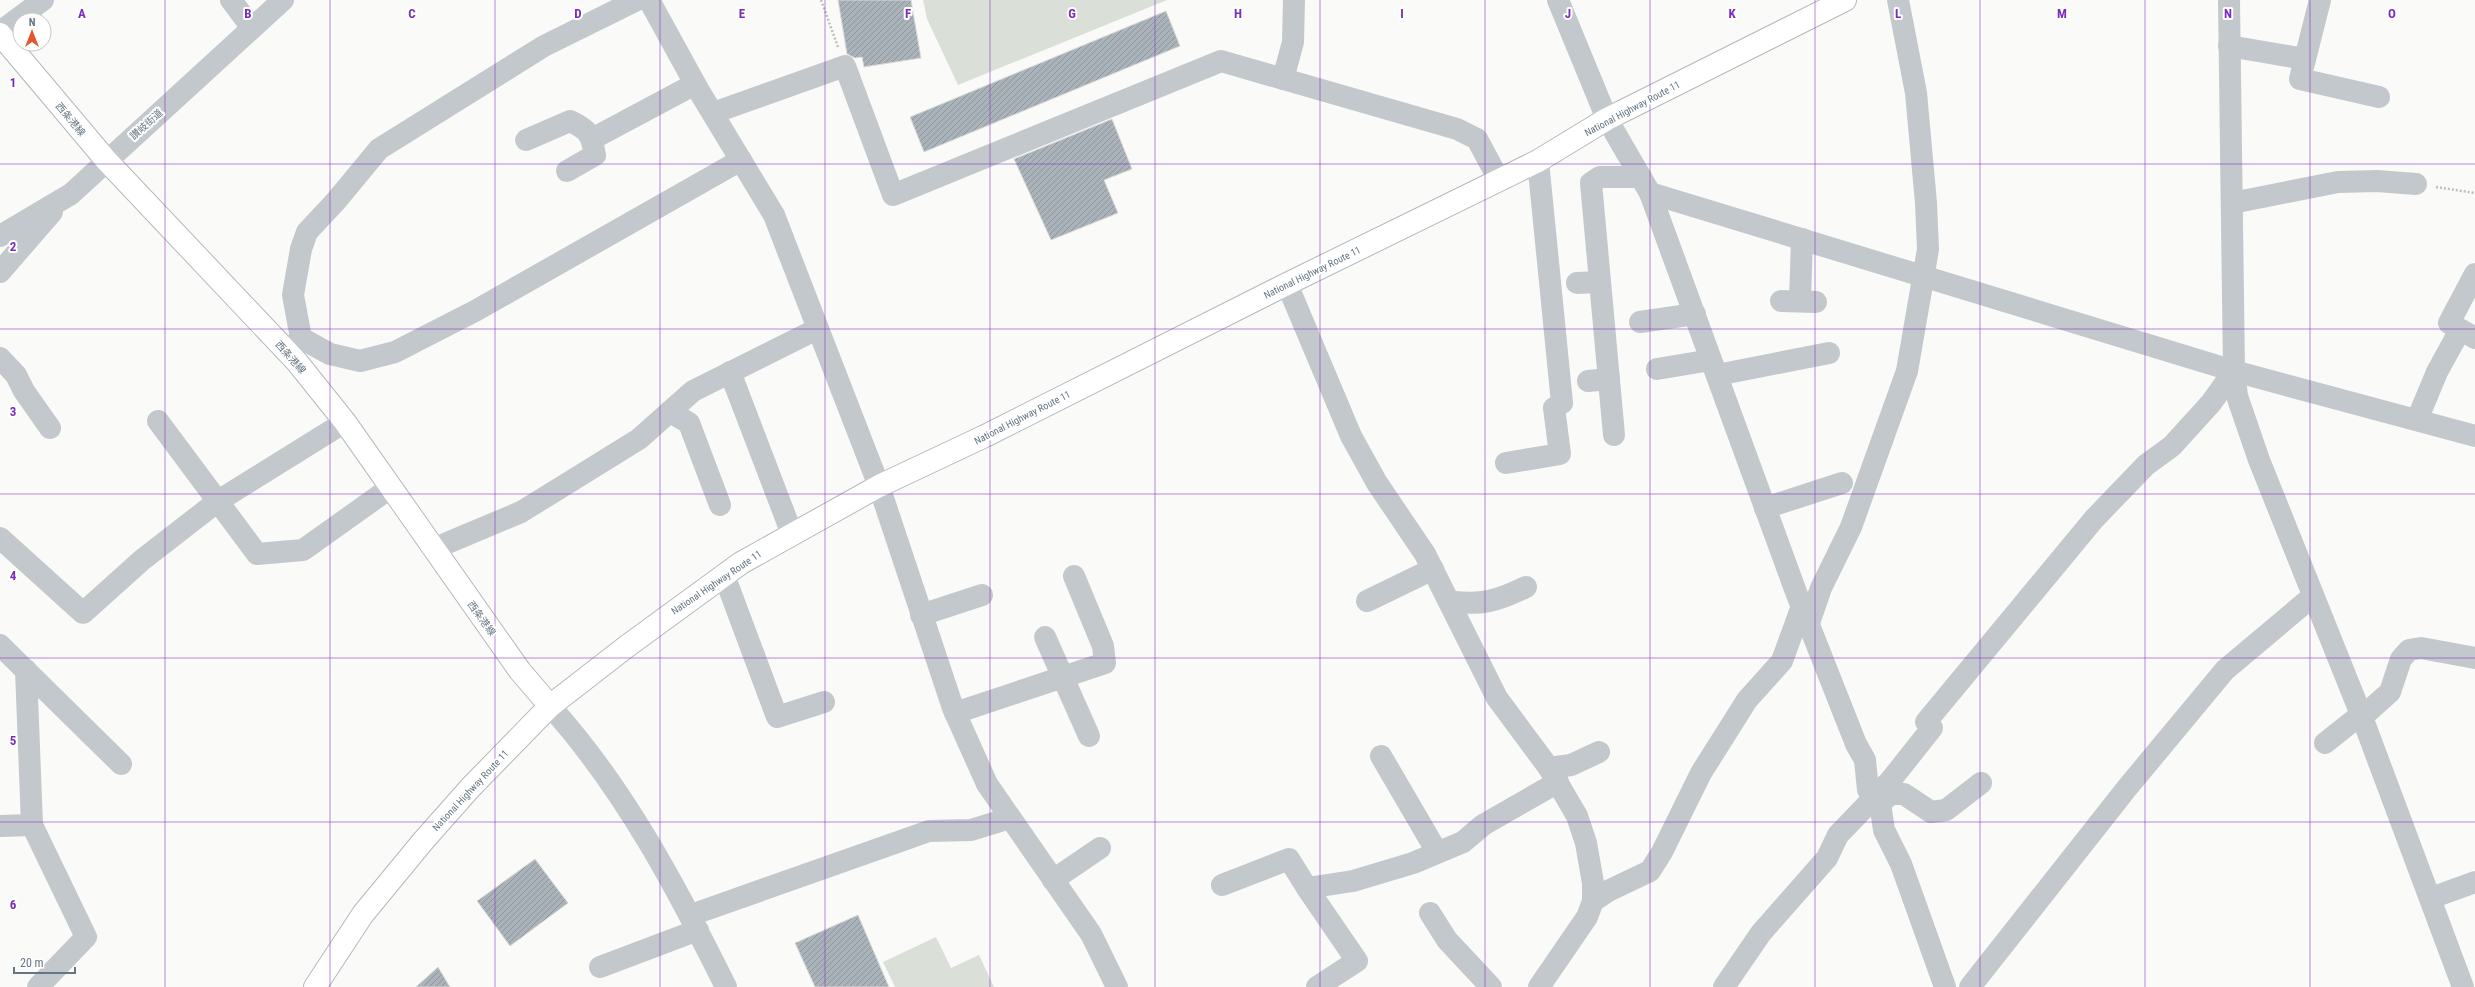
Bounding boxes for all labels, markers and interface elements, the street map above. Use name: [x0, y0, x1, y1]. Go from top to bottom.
text: A: [78, 6, 86, 21]
text: B: [244, 6, 252, 21]
text: C: [408, 6, 416, 21]
text: D: [574, 6, 582, 21]
text: E: [739, 6, 746, 21]
text: F: [905, 6, 911, 21]
text: G: [1068, 6, 1076, 21]
text: H: [1234, 6, 1242, 21]
text: I: [1400, 6, 1404, 21]
text: J: [1565, 6, 1571, 21]
text: K: [1728, 6, 1736, 21]
text: L: [1895, 6, 1901, 21]
text: M: [2057, 6, 2067, 21]
text: N: [2224, 6, 2232, 21]
text: O: [2388, 6, 2396, 21]
north arrow: [12, 12, 52, 52]
text: N: [29, 16, 36, 29]
text: 1: [10, 75, 16, 90]
street label: National Highway Route 11: [1583, 79, 1682, 138]
street label: 西条港線: [54, 100, 88, 138]
street label: 讃岐街道: [128, 107, 165, 142]
text: 2: [10, 239, 17, 254]
street label: National Highway Route 11: [1262, 244, 1362, 301]
street label: 西条港線: [273, 339, 308, 376]
street label: National Highway Route 11: [972, 388, 1072, 446]
text: 3: [10, 404, 16, 419]
street label: National Highway Route 11: [669, 548, 763, 617]
text: 4: [10, 568, 17, 583]
street label: 西条港線: [465, 599, 498, 638]
text: 5: [10, 733, 17, 748]
street label: National Highway Route 11: [430, 748, 511, 833]
text: 6: [10, 897, 17, 912]
scale bar: [14, 949, 75, 975]
text: 20 m: [20, 956, 44, 970]

